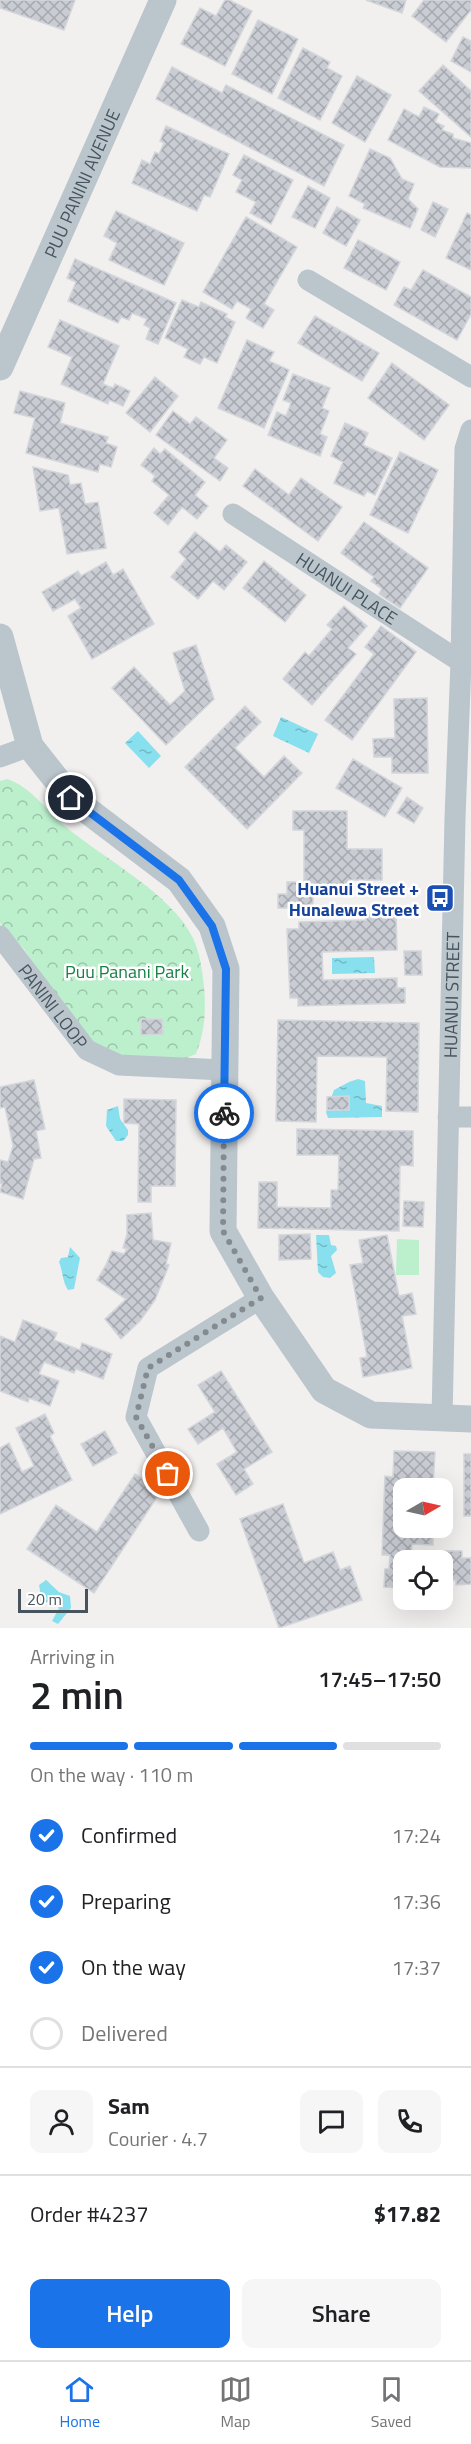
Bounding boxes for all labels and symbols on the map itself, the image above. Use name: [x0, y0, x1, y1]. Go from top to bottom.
street label: PUU PANINI AVENUE: [37, 105, 126, 262]
street label: HUANUI PLACE: [291, 545, 403, 631]
pin: [45, 772, 96, 823]
place label: Huanui Street + Hunalewa Street: [289, 875, 419, 923]
bus stop icon: Huanui Street + Hunalewa Street: [424, 882, 456, 914]
street label: HUANUI STREET: [436, 931, 466, 1059]
street label: PANINI LOOP: [12, 958, 95, 1054]
park label: Puu Panani Park: [65, 958, 189, 985]
courier: [194, 1083, 254, 1143]
pin: [142, 1448, 193, 1499]
north arrow: [393, 1478, 453, 1538]
scale bar: [18, 1586, 88, 1614]

